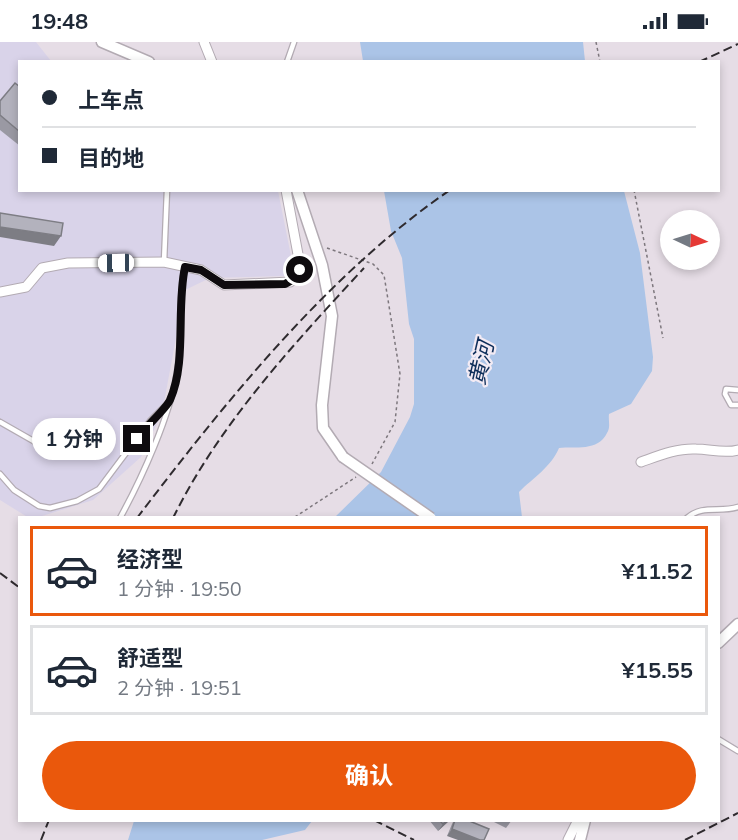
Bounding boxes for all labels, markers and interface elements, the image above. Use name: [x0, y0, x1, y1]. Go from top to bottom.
text: 19:48: [30, 7, 88, 35]
text: 上车点: [78, 86, 144, 114]
text: 目的地: [78, 144, 144, 172]
north arrow: [660, 210, 720, 270]
map controls: [660, 210, 720, 270]
car: [98, 254, 134, 272]
route start: [286, 256, 313, 283]
water label: 黄河: [462, 335, 500, 388]
callout: 1 分钟: [32, 418, 116, 460]
route end: [123, 425, 150, 452]
text: 1 分钟: [45, 426, 103, 451]
icon: car: [45, 544, 99, 598]
text: 经济型: [117, 545, 183, 573]
text: ¥11.52: [622, 557, 693, 585]
text: 1 分钟 · 19:50: [117, 576, 242, 601]
icon: car: [45, 643, 99, 697]
text: 舒适型: [117, 644, 183, 672]
text: ¥15.55: [622, 656, 693, 684]
text: 2 分钟 · 19:51: [117, 675, 242, 700]
button: 确认: [42, 741, 696, 810]

